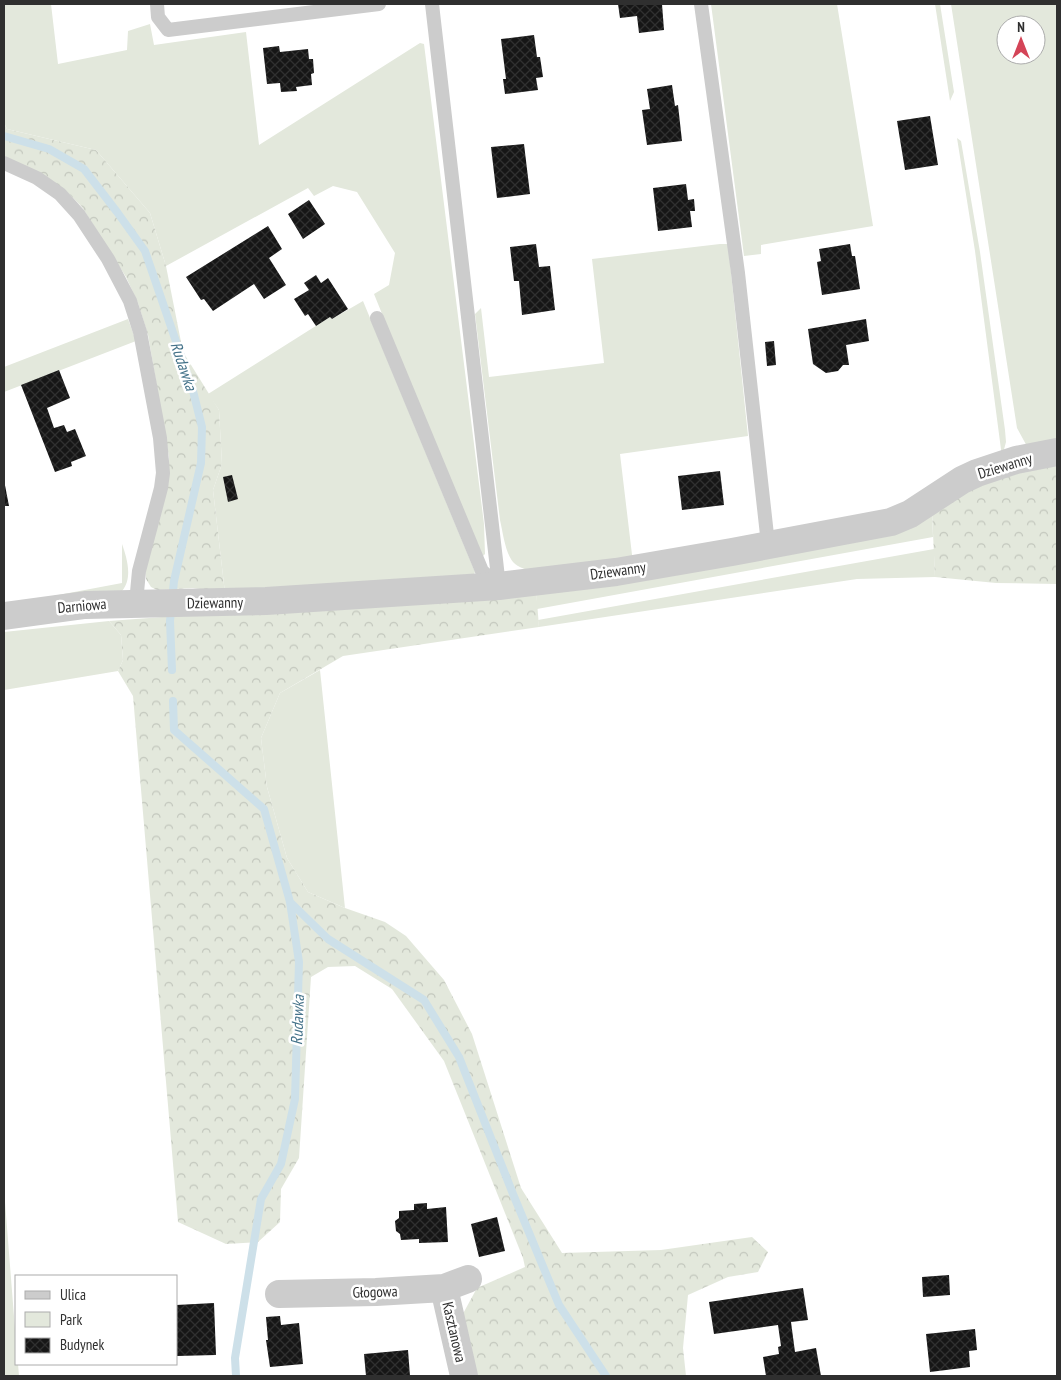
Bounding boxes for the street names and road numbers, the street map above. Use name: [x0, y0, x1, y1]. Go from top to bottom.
street label: Dziewanny: [975, 448, 1035, 483]
street label: Dziewanny: [589, 557, 647, 584]
street label: Dziewanny: [187, 593, 244, 612]
street label: Darniowa: [57, 594, 107, 617]
street label: Głogowa: [352, 1281, 398, 1302]
street label: Kasztanowa: [438, 1300, 471, 1364]

